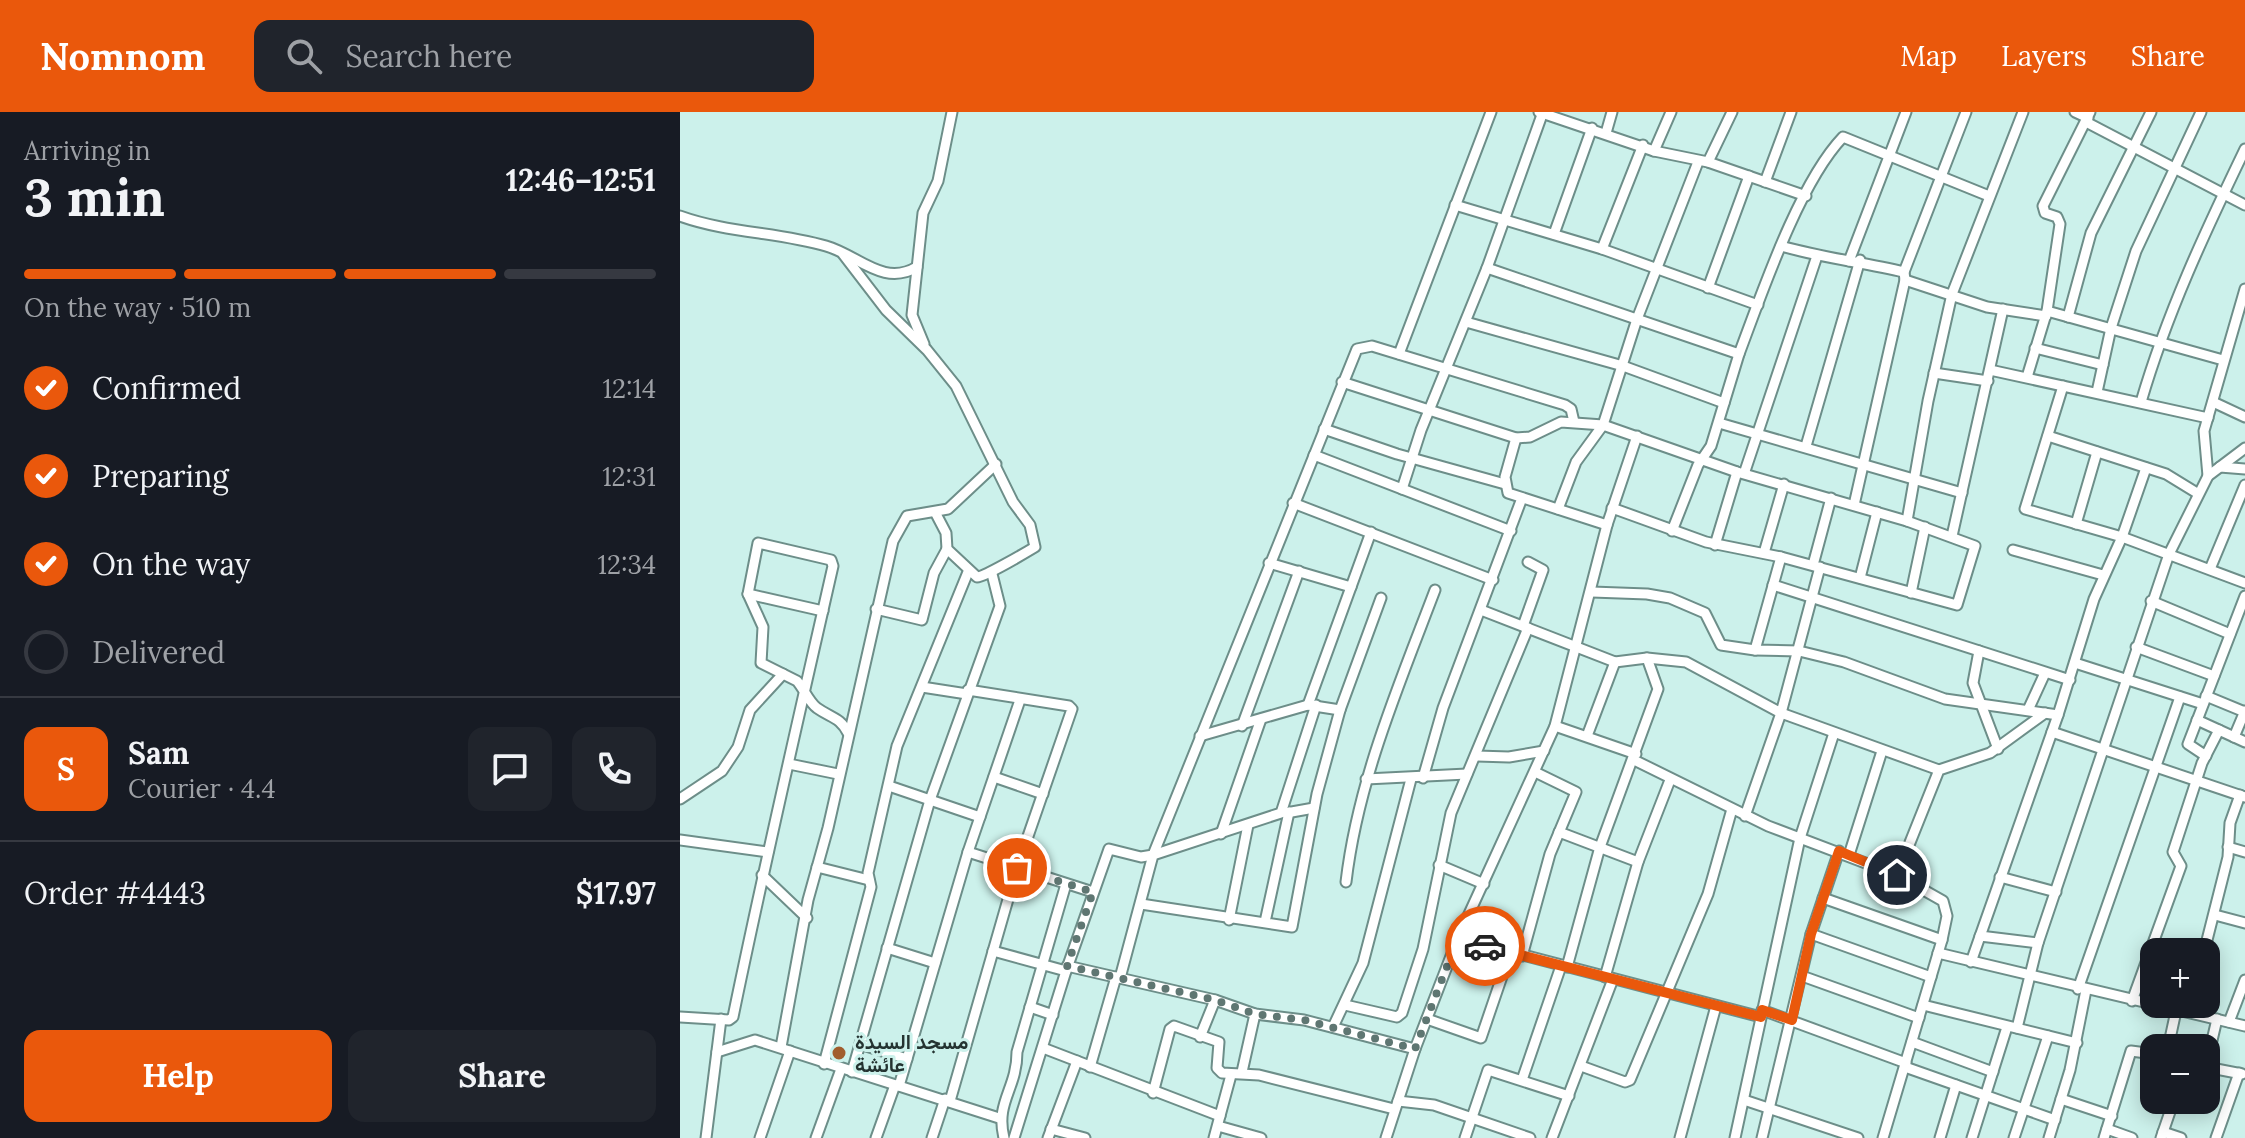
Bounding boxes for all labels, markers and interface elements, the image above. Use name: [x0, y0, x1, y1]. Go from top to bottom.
search box: [254, 20, 814, 92]
text: Nomnom: [40, 32, 206, 80]
icon: search: [282, 34, 326, 78]
text: Search here: [346, 37, 512, 75]
text: Map: [1900, 38, 1957, 74]
text: Layers: [2001, 38, 2087, 74]
text: Share: [2131, 38, 2205, 74]
text: Arriving in: [24, 134, 151, 167]
text: 12:46–12:51: [506, 161, 656, 199]
text: 3 min: [24, 164, 165, 230]
text: On the way · 510 m: [24, 291, 251, 324]
icon: check: [24, 366, 68, 410]
text: Confirmed: [92, 369, 241, 407]
text: 12:14: [603, 372, 656, 405]
icon: check: [24, 454, 68, 498]
text: Preparing: [92, 457, 229, 495]
text: 12:31: [602, 460, 656, 493]
icon: check: [24, 542, 68, 586]
text: On the way: [92, 545, 250, 583]
text: 12:34: [597, 548, 656, 581]
text: Delivered: [92, 633, 225, 671]
button: chat: [468, 727, 552, 811]
button: phone: [572, 727, 656, 811]
text: Sam: [128, 734, 189, 772]
text: S: [57, 750, 75, 788]
text: Courier · 4.4: [128, 772, 276, 805]
pin: [983, 834, 1051, 902]
pin: [1863, 841, 1931, 909]
icon: bag: [995, 846, 1039, 890]
icon: home: [1875, 853, 1919, 897]
text: Order #4443: [24, 874, 206, 912]
text: $17.97: [576, 874, 656, 912]
courier: [1445, 906, 1525, 986]
icon: car: [1463, 924, 1507, 968]
map controls: [2140, 938, 2220, 1114]
button: +: [2140, 938, 2220, 1018]
place label: مسجد السيدة عائشة: [855, 1029, 969, 1077]
button: Help: [24, 1030, 332, 1122]
button: Share: [348, 1030, 656, 1122]
button: −: [2140, 1034, 2220, 1114]
marker: مسجد السيدة عائشة: [830, 1044, 848, 1062]

